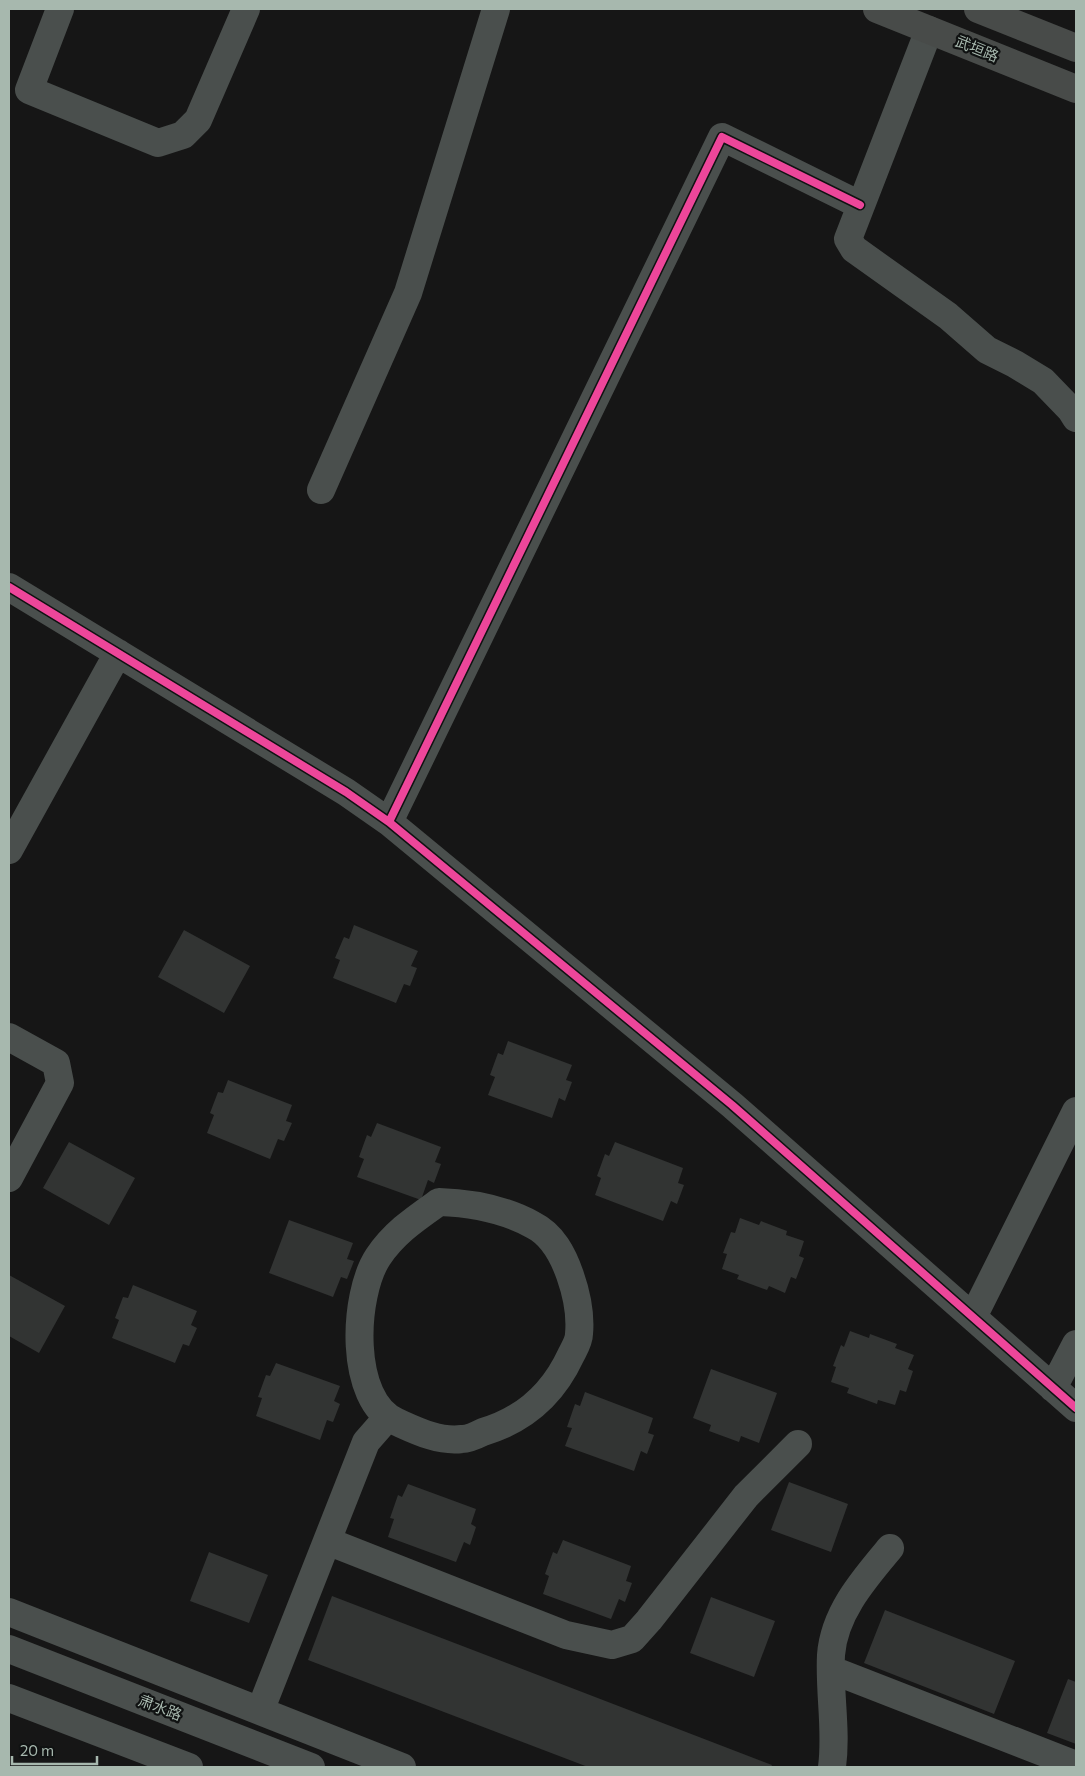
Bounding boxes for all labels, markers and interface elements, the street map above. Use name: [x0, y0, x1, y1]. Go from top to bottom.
street label: 武垣路: [953, 31, 1002, 65]
street label: 肃水路: [136, 1691, 185, 1724]
scale bar: [12, 1734, 98, 1766]
text: 20 m: [20, 1741, 54, 1759]

